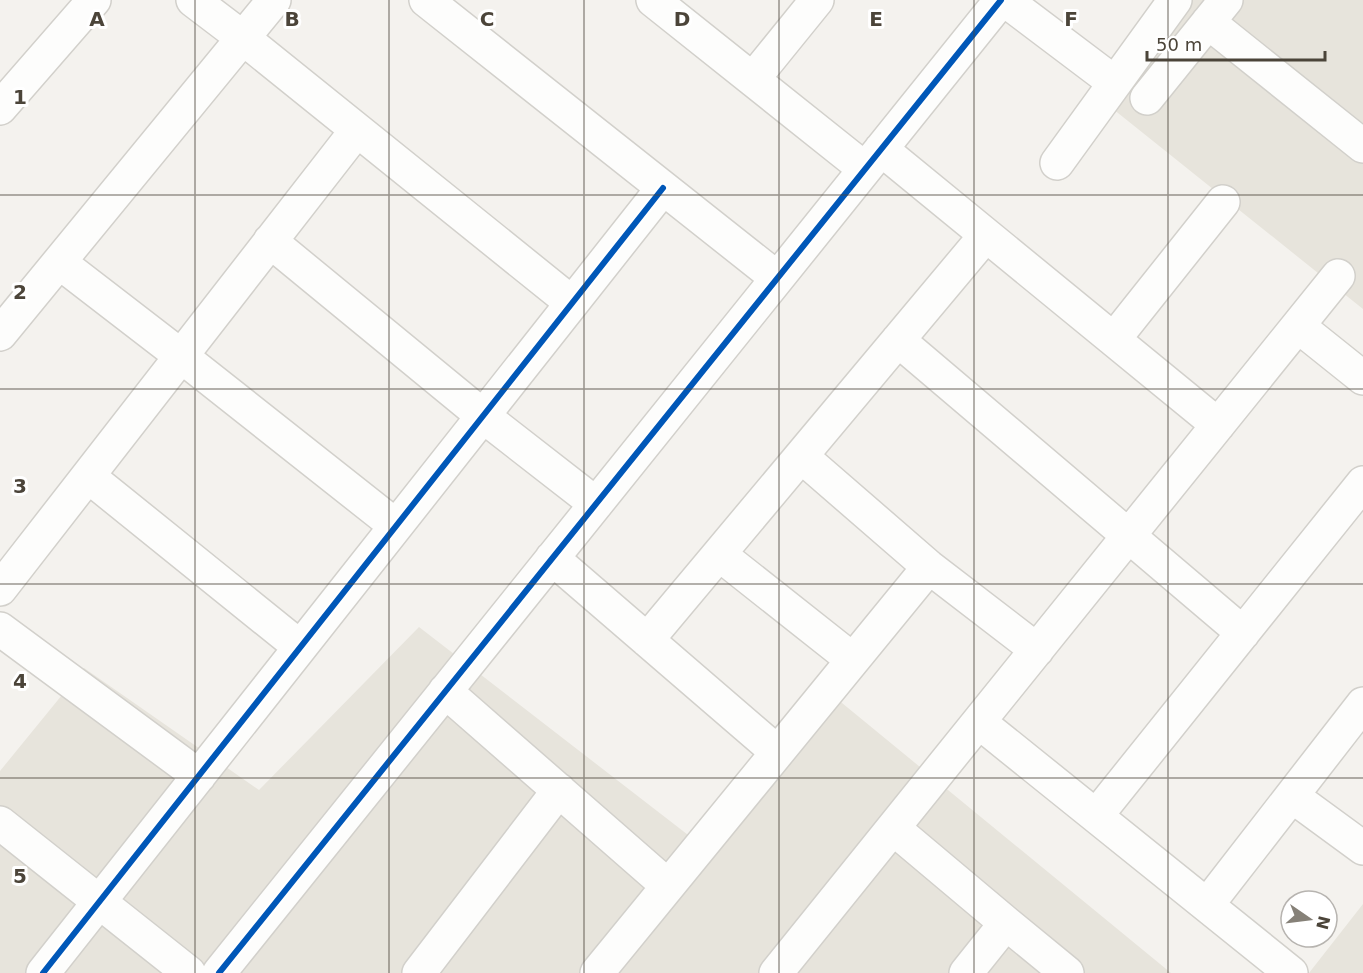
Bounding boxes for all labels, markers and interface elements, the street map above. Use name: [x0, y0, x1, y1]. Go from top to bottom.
text: A: [89, 7, 105, 31]
text: B: [284, 7, 300, 31]
text: C: [480, 7, 494, 31]
text: D: [674, 7, 690, 31]
text: E: [869, 7, 883, 31]
text: F: [1064, 7, 1078, 31]
scale bar: [1147, 24, 1326, 62]
text: 50 m: [1156, 34, 1202, 55]
text: 1: [13, 85, 27, 109]
text: 2: [13, 280, 27, 304]
text: 3: [13, 474, 27, 498]
text: 4: [13, 669, 27, 693]
text: 5: [13, 864, 27, 888]
north arrow: [1279, 889, 1339, 949]
text: N: [1312, 914, 1334, 931]

